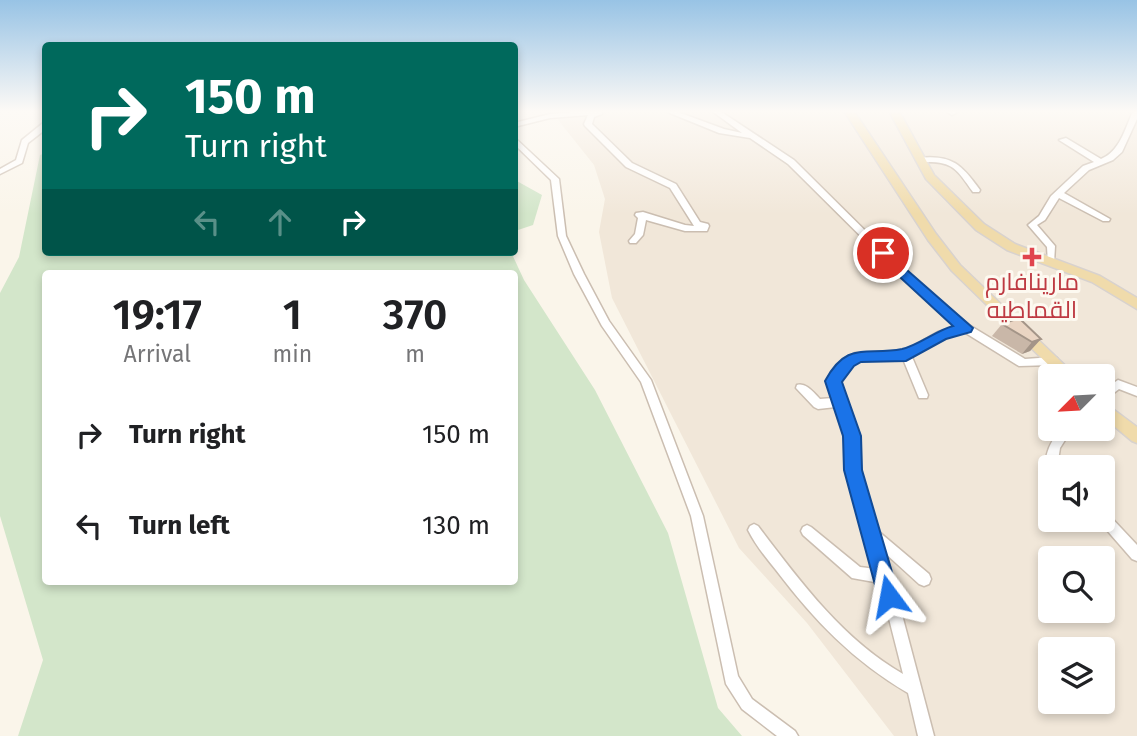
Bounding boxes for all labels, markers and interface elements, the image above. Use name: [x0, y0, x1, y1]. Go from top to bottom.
text: 150 m: [185, 67, 316, 126]
icon: right: [70, 70, 161, 161]
text: Turn right: [185, 127, 327, 165]
icon: left: [188, 203, 226, 241]
icon: ahead: [261, 203, 299, 241]
icon: right: [334, 203, 372, 241]
pin: [853, 223, 913, 283]
icon: arrive: [864, 234, 902, 272]
marker: مارينافارم القماطيه: [1024, 249, 1040, 265]
place label: مارينافارم القماطيه: [985, 268, 1079, 324]
text: 19:17: [113, 290, 202, 340]
text: 1: [283, 290, 302, 340]
text: 370: [383, 290, 447, 340]
text: Arrival: [124, 340, 191, 368]
text: min: [273, 340, 312, 368]
text: m: [405, 340, 425, 368]
north arrow: [1038, 364, 1115, 441]
map controls: [1038, 364, 1115, 714]
icon: right: [70, 416, 108, 454]
text: Turn right: [129, 419, 246, 450]
text: 150 m: [422, 419, 490, 450]
button: sound: [1038, 455, 1115, 532]
icon: left: [70, 507, 108, 545]
text: Turn left: [129, 510, 230, 541]
text: 130 m: [422, 510, 490, 541]
button: search: [1038, 546, 1115, 623]
position arrow: [852, 559, 926, 633]
button: layers: [1038, 637, 1115, 714]

